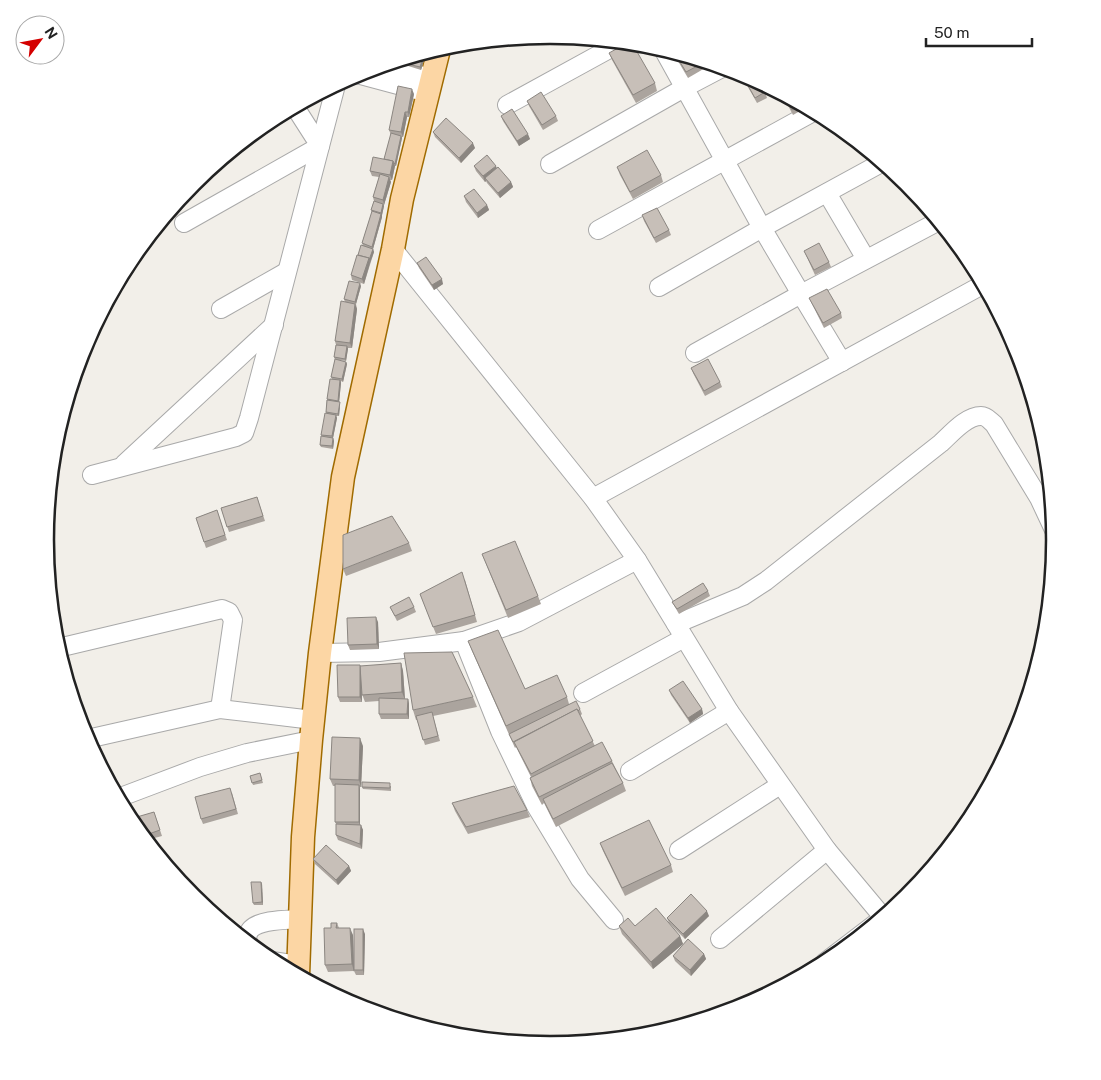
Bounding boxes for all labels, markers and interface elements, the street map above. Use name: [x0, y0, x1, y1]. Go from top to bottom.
north arrow: [15, 15, 65, 65]
scale bar: [926, 15, 1032, 47]
text: N: [41, 24, 61, 42]
text: 50 m: [934, 24, 969, 41]

